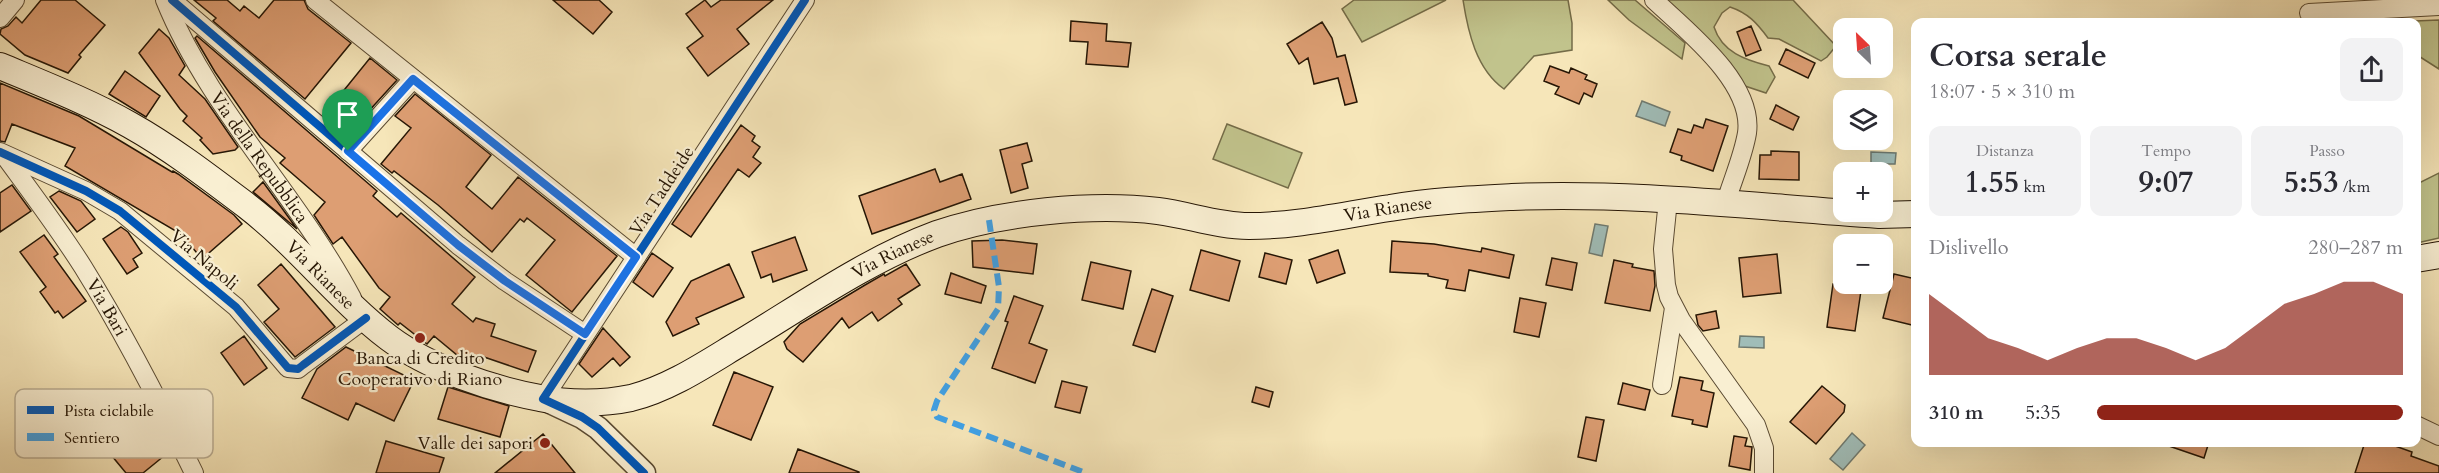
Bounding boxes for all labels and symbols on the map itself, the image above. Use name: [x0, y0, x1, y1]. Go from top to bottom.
north arrow: [1833, 18, 1893, 78]
street label: Via della Repubblica: [204, 87, 315, 228]
pin: [322, 89, 373, 151]
street label: Via Taddeide: [624, 141, 700, 241]
street label: Via Rianese: [1342, 190, 1433, 228]
street label: Via Napoli: [164, 224, 244, 296]
street label: Via Rianese: [847, 224, 938, 285]
street label: Via Rianese: [281, 234, 361, 315]
street label: Via Bari: [80, 274, 133, 341]
marker: Banca di Credito Cooperativo di Riano: [413, 331, 427, 345]
place label: Banca di Credito Cooperativo di Riano: [338, 346, 503, 392]
legend: [15, 389, 213, 458]
text: Pista ciclabile: [64, 400, 154, 422]
text: Sentiero: [64, 427, 120, 449]
place label: Valle dei sapori: [417, 431, 533, 456]
marker: Valle dei sapori: [538, 436, 552, 450]

